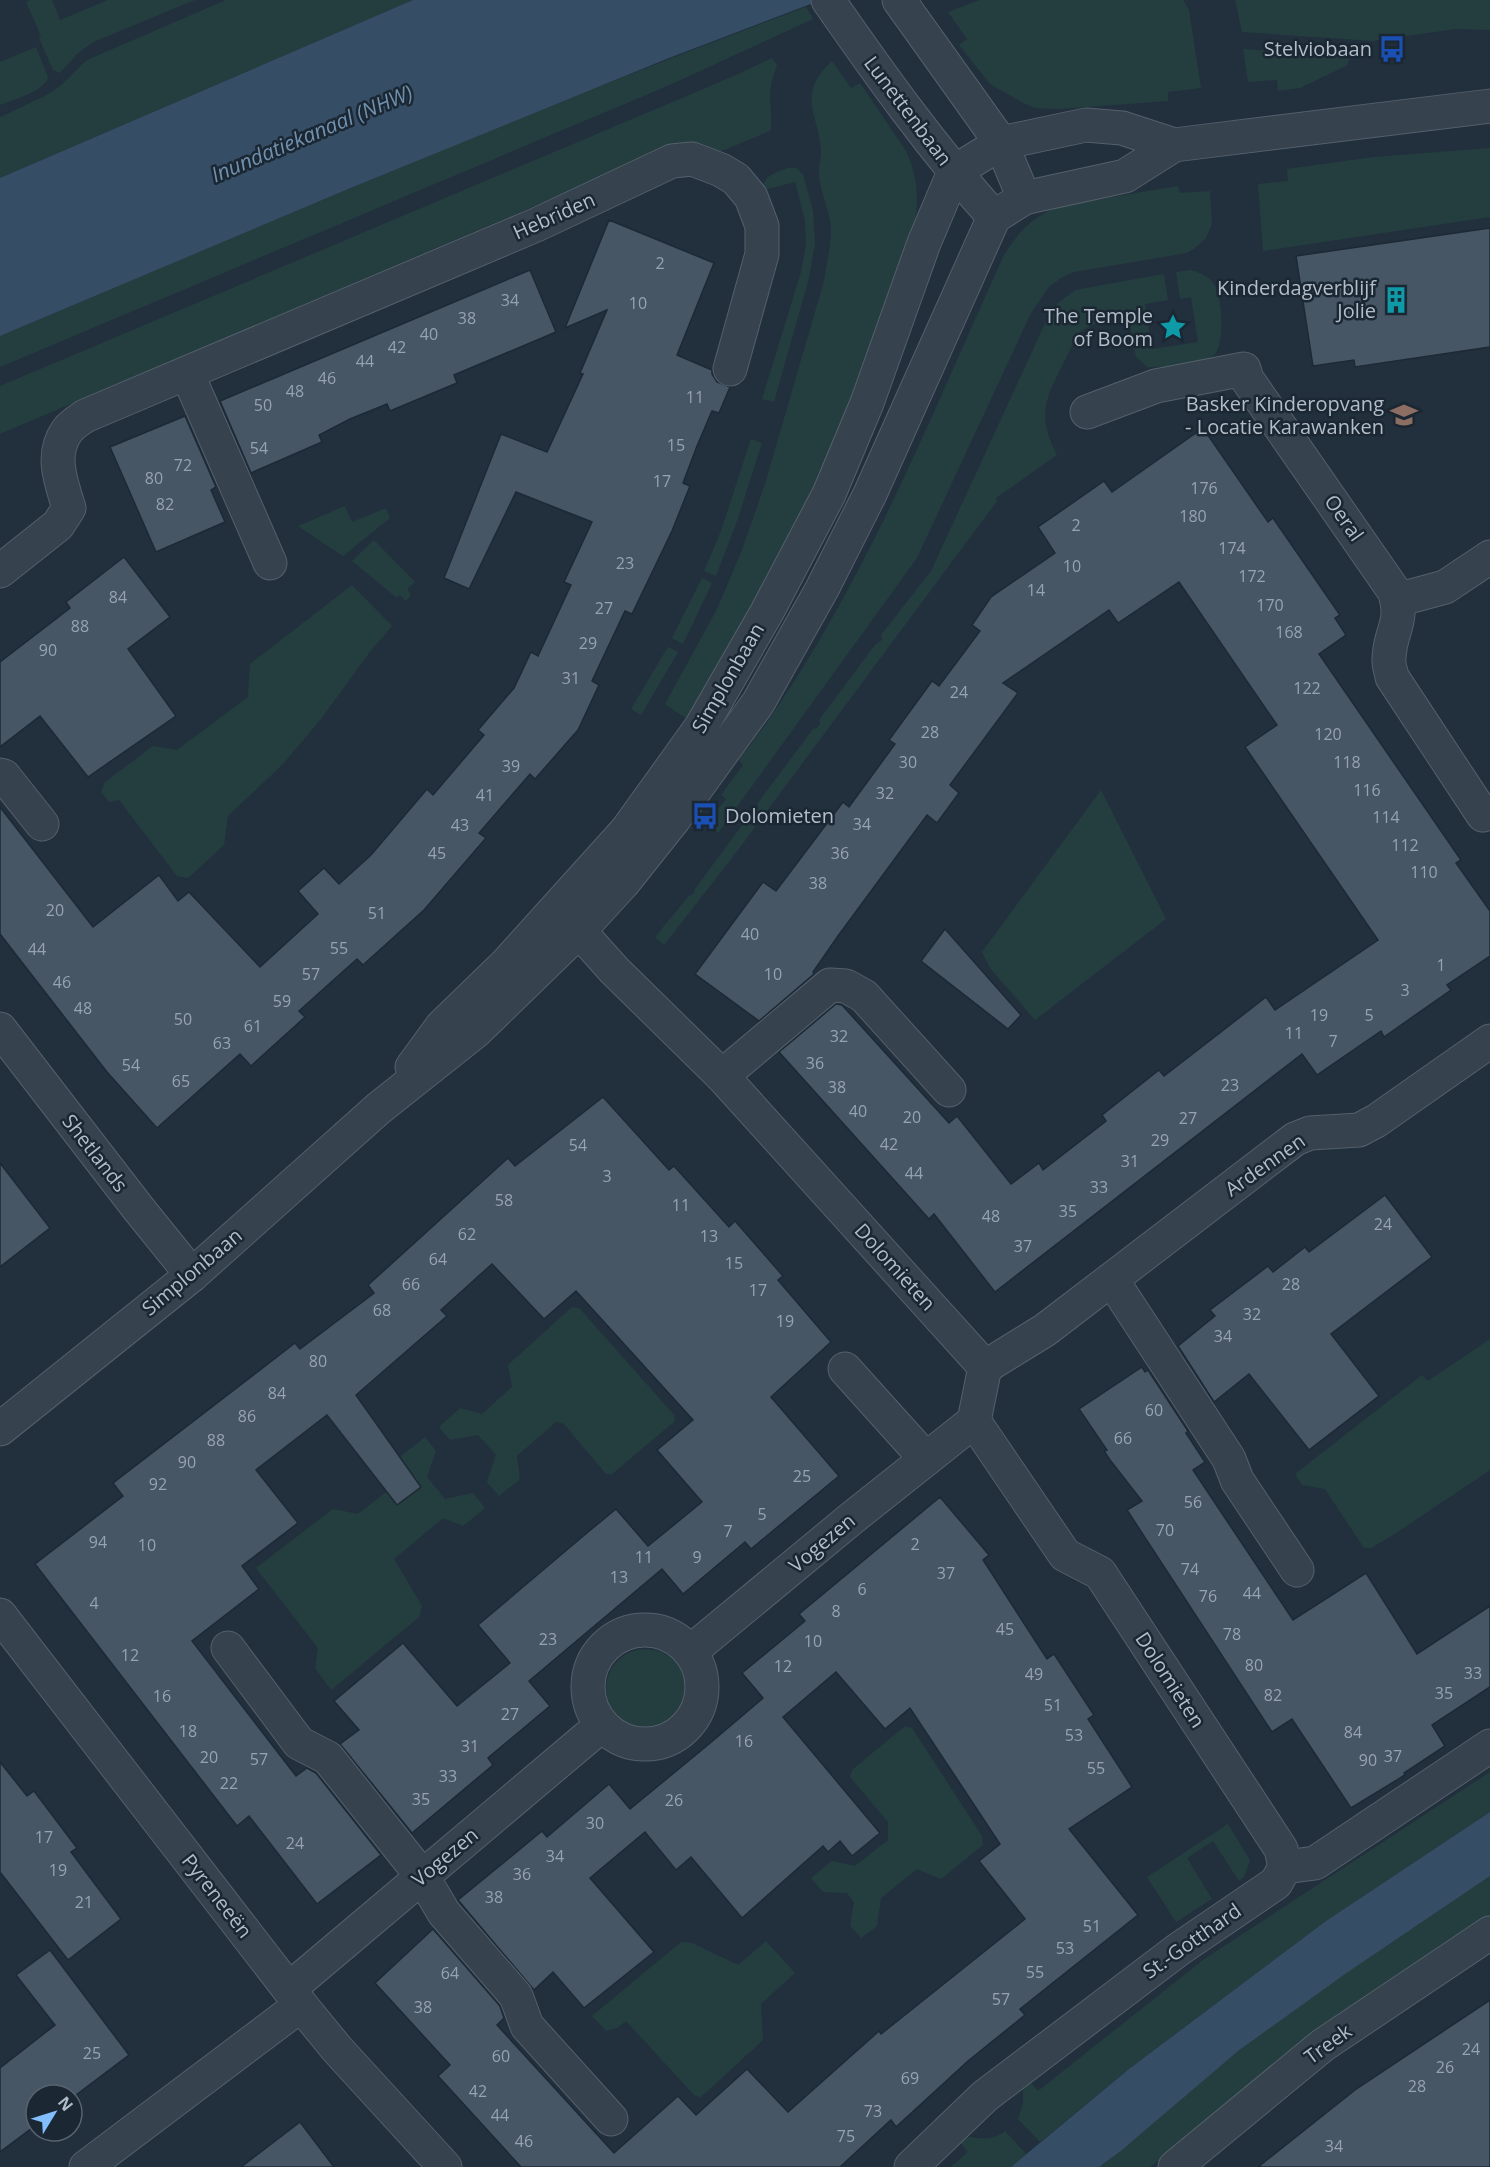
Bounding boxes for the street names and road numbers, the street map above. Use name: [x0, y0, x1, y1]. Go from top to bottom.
street label: Lunettenbaan: [858, 50, 959, 171]
street label: Hebriden: [508, 185, 599, 246]
street label: Oeral: [1319, 489, 1370, 546]
street label: Simplonbaan: [685, 618, 770, 738]
street label: Shetlands: [56, 1108, 134, 1197]
street label: Ardennen: [1219, 1127, 1310, 1202]
street label: Dolomieten: [849, 1217, 942, 1316]
street label: Simplonbaan: [136, 1222, 247, 1321]
street label: Vogezen: [783, 1507, 861, 1578]
street label: Dolomieten: [1129, 1627, 1211, 1733]
street label: Vogezen: [406, 1821, 484, 1892]
street label: Pyreneeën: [176, 1848, 259, 1943]
street label: St.-Gotthard: [1137, 1897, 1246, 1984]
street label: Treek: [1299, 2017, 1357, 2070]

